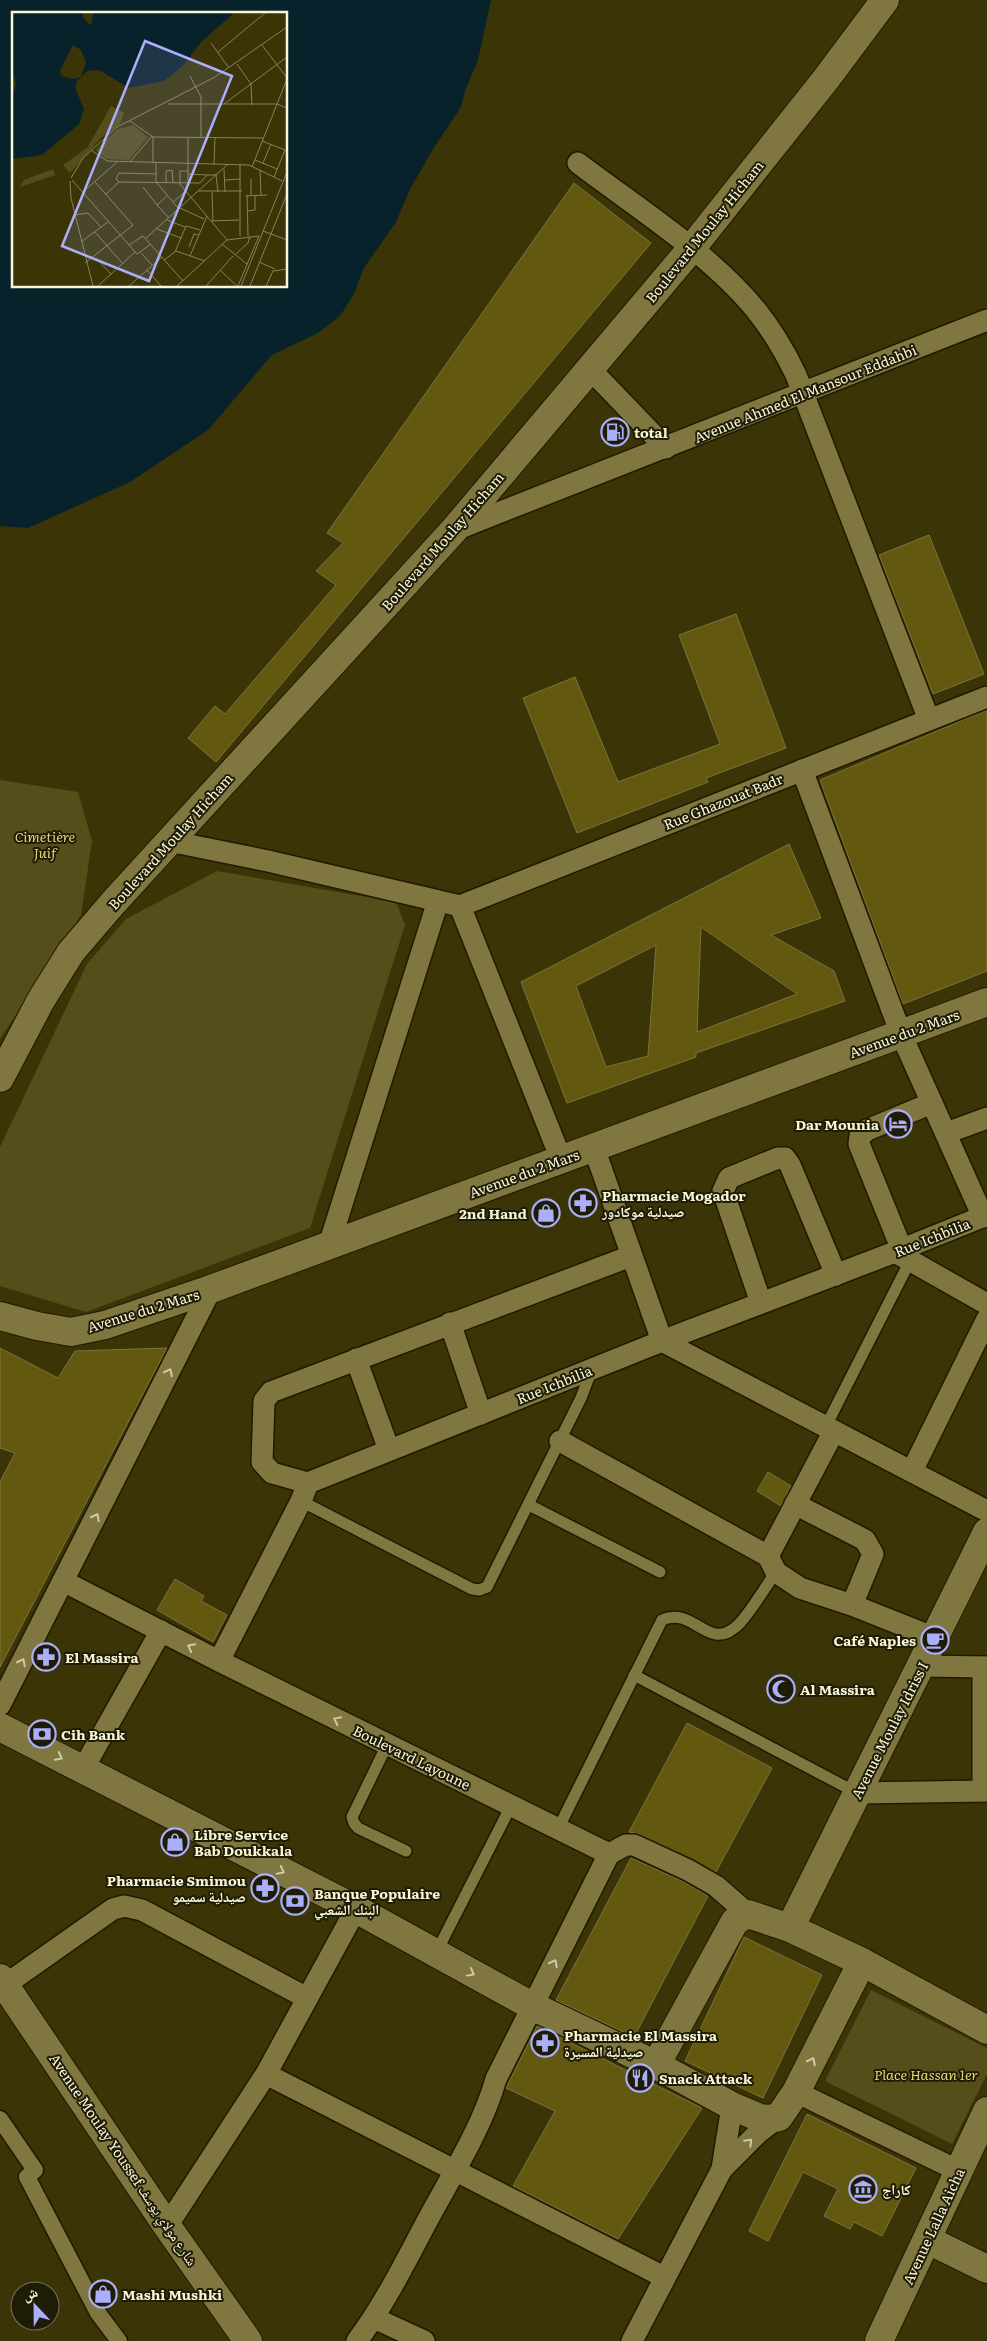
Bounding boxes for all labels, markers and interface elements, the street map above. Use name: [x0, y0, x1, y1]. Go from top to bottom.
inset map: [12, 12, 288, 288]
street label: Boulevard Moulay Hicham: [640, 155, 768, 306]
street label: Avenue Ahmed El Mansour Eddahbi: [691, 339, 920, 447]
fuel station icon: total: [600, 417, 630, 447]
place label: total: [634, 422, 668, 442]
street label: Boulevard Moulay Hicham: [376, 467, 508, 615]
street label: Boulevard Moulay Hicham: [103, 768, 237, 914]
street label: Rue Ghazouat Badr: [660, 768, 786, 834]
park label: Cimetière Juif: [15, 826, 76, 862]
street label: Avenue du 2 Mars: [846, 1004, 962, 1062]
hotel icon: Dar Mounia: [883, 1109, 913, 1139]
place label: Dar Mounia: [795, 1114, 880, 1134]
street label: Avenue du 2 Mars: [466, 1144, 582, 1202]
place label: Pharmacie Mogador صيدلية موكادور: [601, 1185, 746, 1221]
pharmacy icon: Pharmacie Mogador صيدلية موكادور: [568, 1188, 598, 1218]
shop icon: 2nd Hand: [531, 1198, 561, 1228]
place label: 2nd Hand: [459, 1203, 527, 1223]
street label: Rue Ichbilia: [891, 1213, 973, 1261]
street label: Avenue du 2 Mars: [85, 1283, 201, 1337]
street label: Rue Ichbilia: [513, 1360, 595, 1408]
one-way arrow: [163, 1368, 173, 1377]
one-way arrow: [90, 1513, 100, 1522]
cafe icon: Café Naples: [920, 1625, 950, 1655]
place label: Café Naples: [833, 1630, 916, 1650]
pharmacy icon: El Massira: [31, 1642, 61, 1672]
one-way arrow: [188, 1643, 197, 1653]
place label: El Massira: [65, 1647, 139, 1667]
one-way arrow: [16, 1658, 26, 1667]
street label: Avenue Moulay Idriss I: [846, 1658, 932, 1802]
mosque icon: Al Massira: [766, 1674, 796, 1704]
place label: Al Massira: [800, 1679, 876, 1699]
one-way arrow: [333, 1716, 342, 1726]
bank icon: Cih Bank: [27, 1719, 57, 1749]
street label: Boulevard Layoune: [350, 1720, 474, 1794]
place label: Cih Bank: [61, 1724, 126, 1744]
one-way arrow: [54, 1751, 63, 1761]
place label: Libre Service Bab Doukkala: [194, 1824, 293, 1860]
shop icon: Libre Service Bab Doukkala: [160, 1827, 190, 1857]
one-way arrow: [276, 1865, 285, 1875]
place label: Pharmacie Smimou صيدلية سميمو: [107, 1870, 247, 1906]
pharmacy icon: Pharmacie Smimou صيدلية سميمو: [250, 1873, 280, 1903]
place label: Banque Populaire البنك الشعبي: [314, 1883, 440, 1921]
bank icon: Banque Populaire البنك الشعبي: [280, 1886, 310, 1916]
one-way arrow: [548, 1959, 558, 1968]
one-way arrow: [466, 1966, 475, 1976]
place label: Pharmacie El Massira صيدلية المسيرة: [564, 2025, 718, 2061]
pharmacy icon: Pharmacie El Massira صيدلية المسيرة: [530, 2028, 560, 2058]
street label: Avenue Moulay Youssef شارع مولاي يوسف: [43, 2049, 203, 2270]
one-way arrow: [806, 2057, 816, 2066]
restaurant icon: Snack Attack: [625, 2063, 655, 2093]
park label: Place Hassan 1er: [874, 2064, 979, 2084]
place label: Snack Attack: [659, 2068, 753, 2088]
one-way arrow: [744, 2138, 753, 2147]
street label: Avenue Lalla Aicha: [897, 2164, 969, 2288]
museum icon: كاراج: [848, 2174, 878, 2204]
place label: كاراج: [882, 2179, 911, 2199]
shop icon: Mashi Mushki: [88, 2279, 118, 2309]
north arrow: [10, 2281, 60, 2331]
text: ش: [19, 2281, 41, 2305]
place label: Mashi Mushki: [122, 2284, 222, 2304]

